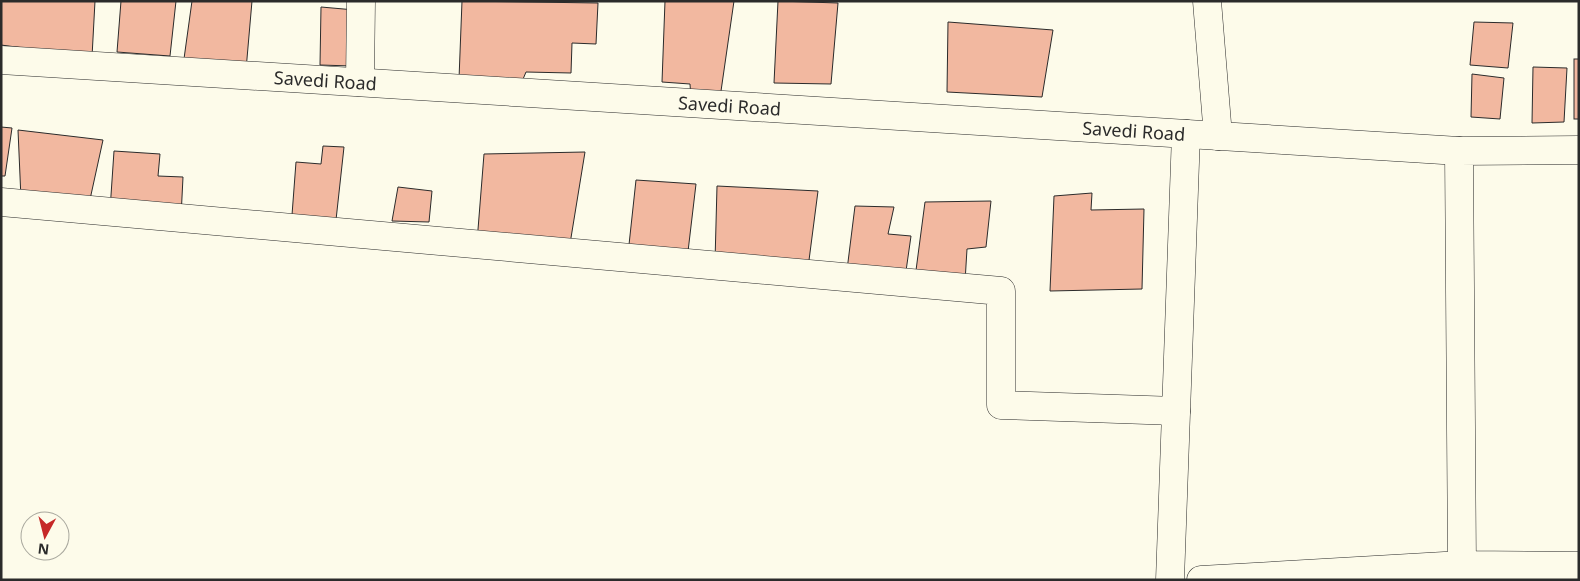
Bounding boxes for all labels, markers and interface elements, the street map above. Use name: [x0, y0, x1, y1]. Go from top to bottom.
street label: Savedi Road: [273, 65, 378, 95]
street label: Savedi Road: [677, 90, 782, 121]
street label: Savedi Road: [1082, 116, 1186, 146]
north arrow: [20, 511, 70, 561]
text: N: [37, 539, 50, 560]

